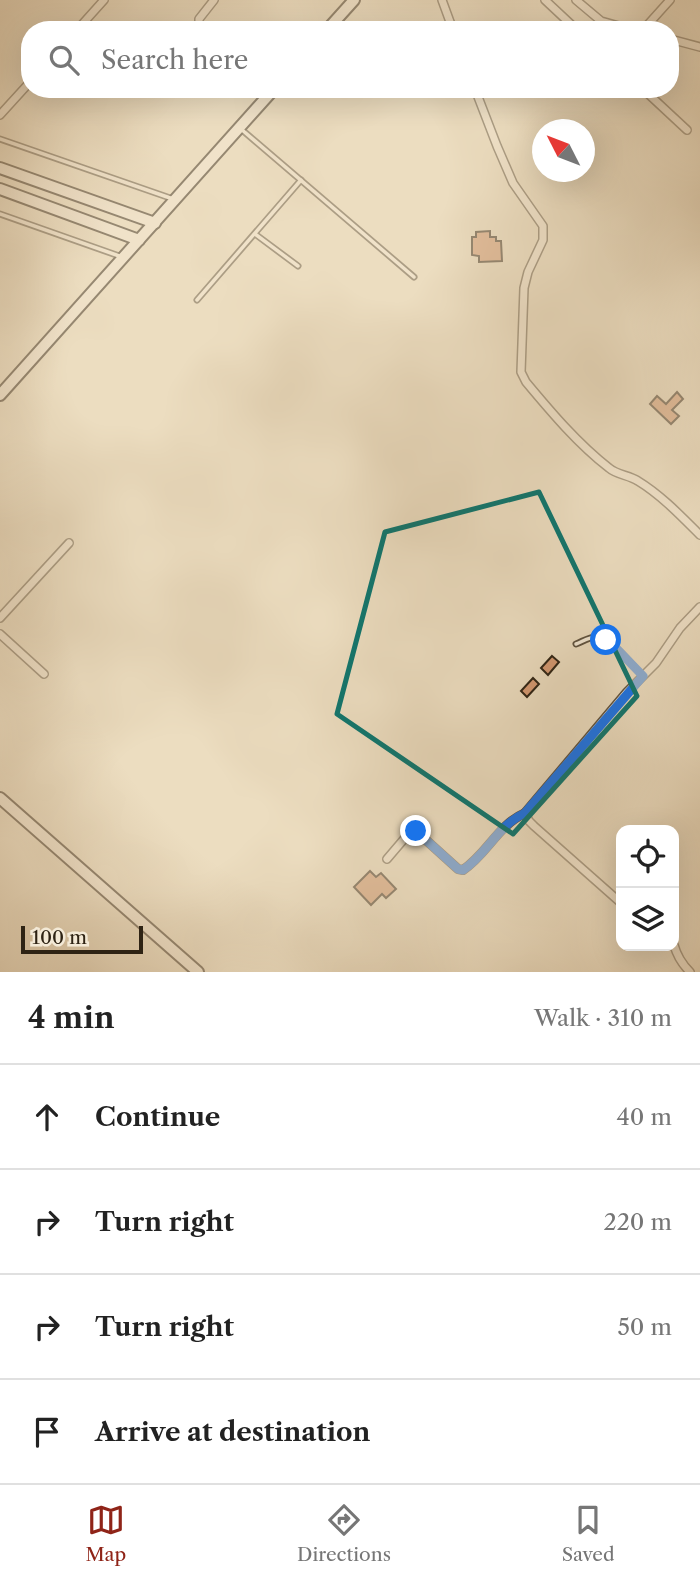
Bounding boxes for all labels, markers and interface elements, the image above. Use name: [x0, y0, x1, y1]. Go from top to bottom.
search box: [21, 21, 679, 98]
icon: search: [45, 41, 83, 79]
text: Search here: [101, 44, 248, 76]
north arrow: [532, 119, 595, 182]
route start: [590, 624, 621, 655]
route end: [400, 815, 431, 846]
map controls: [616, 825, 679, 951]
button: locate: [616, 825, 679, 888]
button: layers: [616, 888, 679, 951]
scale bar: [21, 923, 144, 955]
text: 100 m: [32, 926, 87, 949]
text: 4 min: [28, 999, 114, 1036]
text: Walk · 310 m: [534, 1004, 672, 1032]
icon: ahead: [28, 1098, 66, 1136]
text: Continue: [95, 1101, 220, 1133]
text: 40 m: [617, 1103, 672, 1131]
icon: right: [28, 1203, 66, 1241]
text: Turn right: [95, 1206, 234, 1238]
text: 220 m: [603, 1208, 672, 1236]
icon: right: [28, 1308, 66, 1346]
text: Turn right: [95, 1311, 234, 1343]
text: 50 m: [617, 1313, 672, 1341]
icon: arrive: [28, 1413, 66, 1451]
text: Arrive at destination: [95, 1416, 370, 1448]
tab: Map: [85, 1501, 126, 1566]
tab: Directions: [297, 1501, 391, 1566]
tab: Saved: [562, 1501, 615, 1566]

